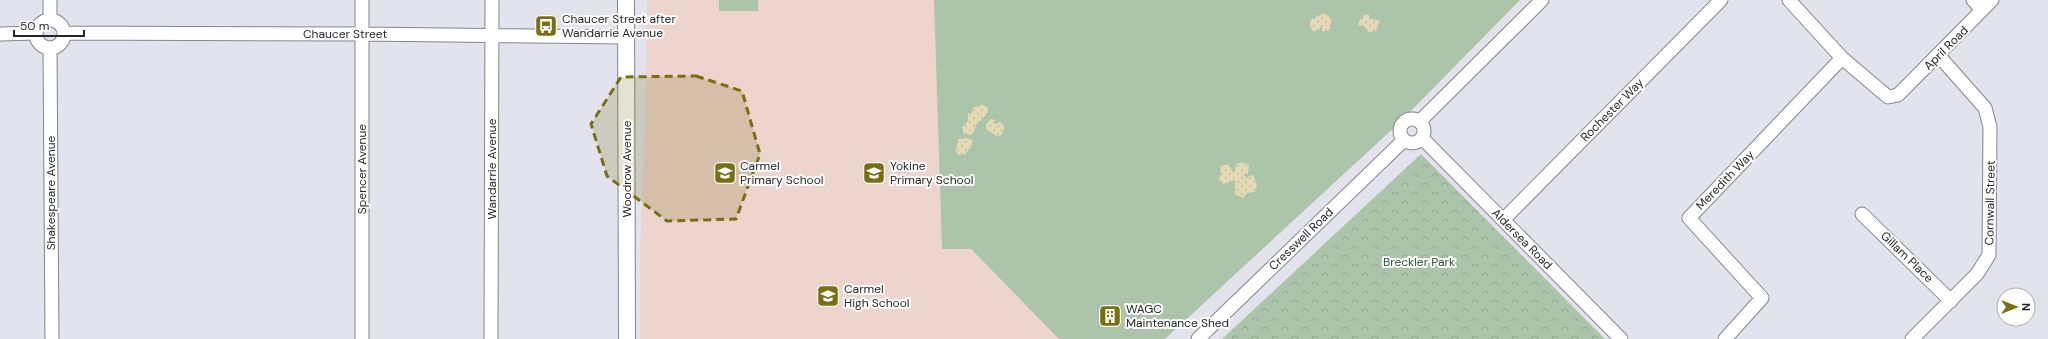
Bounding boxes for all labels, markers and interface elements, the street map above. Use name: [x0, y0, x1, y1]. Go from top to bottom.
place label: Chaucer Street after Wandarrie Avenue: [562, 11, 676, 41]
scale bar: [14, 12, 84, 38]
bus stop icon: Chaucer Street after Wandarrie Avenue: [533, 13, 559, 39]
text: 50 m: [20, 18, 49, 34]
street label: April Road: [1920, 22, 1972, 74]
street label: Chaucer Street: [303, 26, 387, 42]
street label: Rochester Way: [1577, 75, 1647, 145]
street label: Wandarrie Avenue: [484, 118, 500, 220]
street label: Woodrow Avenue: [619, 120, 635, 218]
street label: Spencer Avenue: [354, 124, 370, 214]
street label: Shakespeare Avenue: [43, 135, 59, 250]
street label: Meredith Way: [1692, 146, 1758, 213]
place label: Carmel Primary School: [740, 158, 823, 188]
place label: Yokine Primary School: [890, 158, 973, 188]
school or university icon: Carmel Primary School: [712, 160, 738, 186]
school or university icon: Yokine Primary School: [861, 160, 887, 186]
street label: Cornwall Street: [1981, 160, 1999, 246]
street label: Cresswell Road: [1265, 204, 1337, 274]
street label: Aldersea Road: [1488, 205, 1556, 273]
street label: Gillam Place: [1877, 228, 1937, 286]
park label: Breckler Park: [1383, 254, 1455, 270]
place label: Carmel High School: [844, 281, 909, 311]
school or university icon: Carmel High School: [815, 283, 841, 309]
north arrow: [1996, 287, 2036, 327]
place label: WAGC Maintenance Shed: [1126, 301, 1229, 331]
building icon: WAGC Maintenance Shed: [1097, 303, 1123, 329]
text: N: [2019, 303, 2033, 311]

